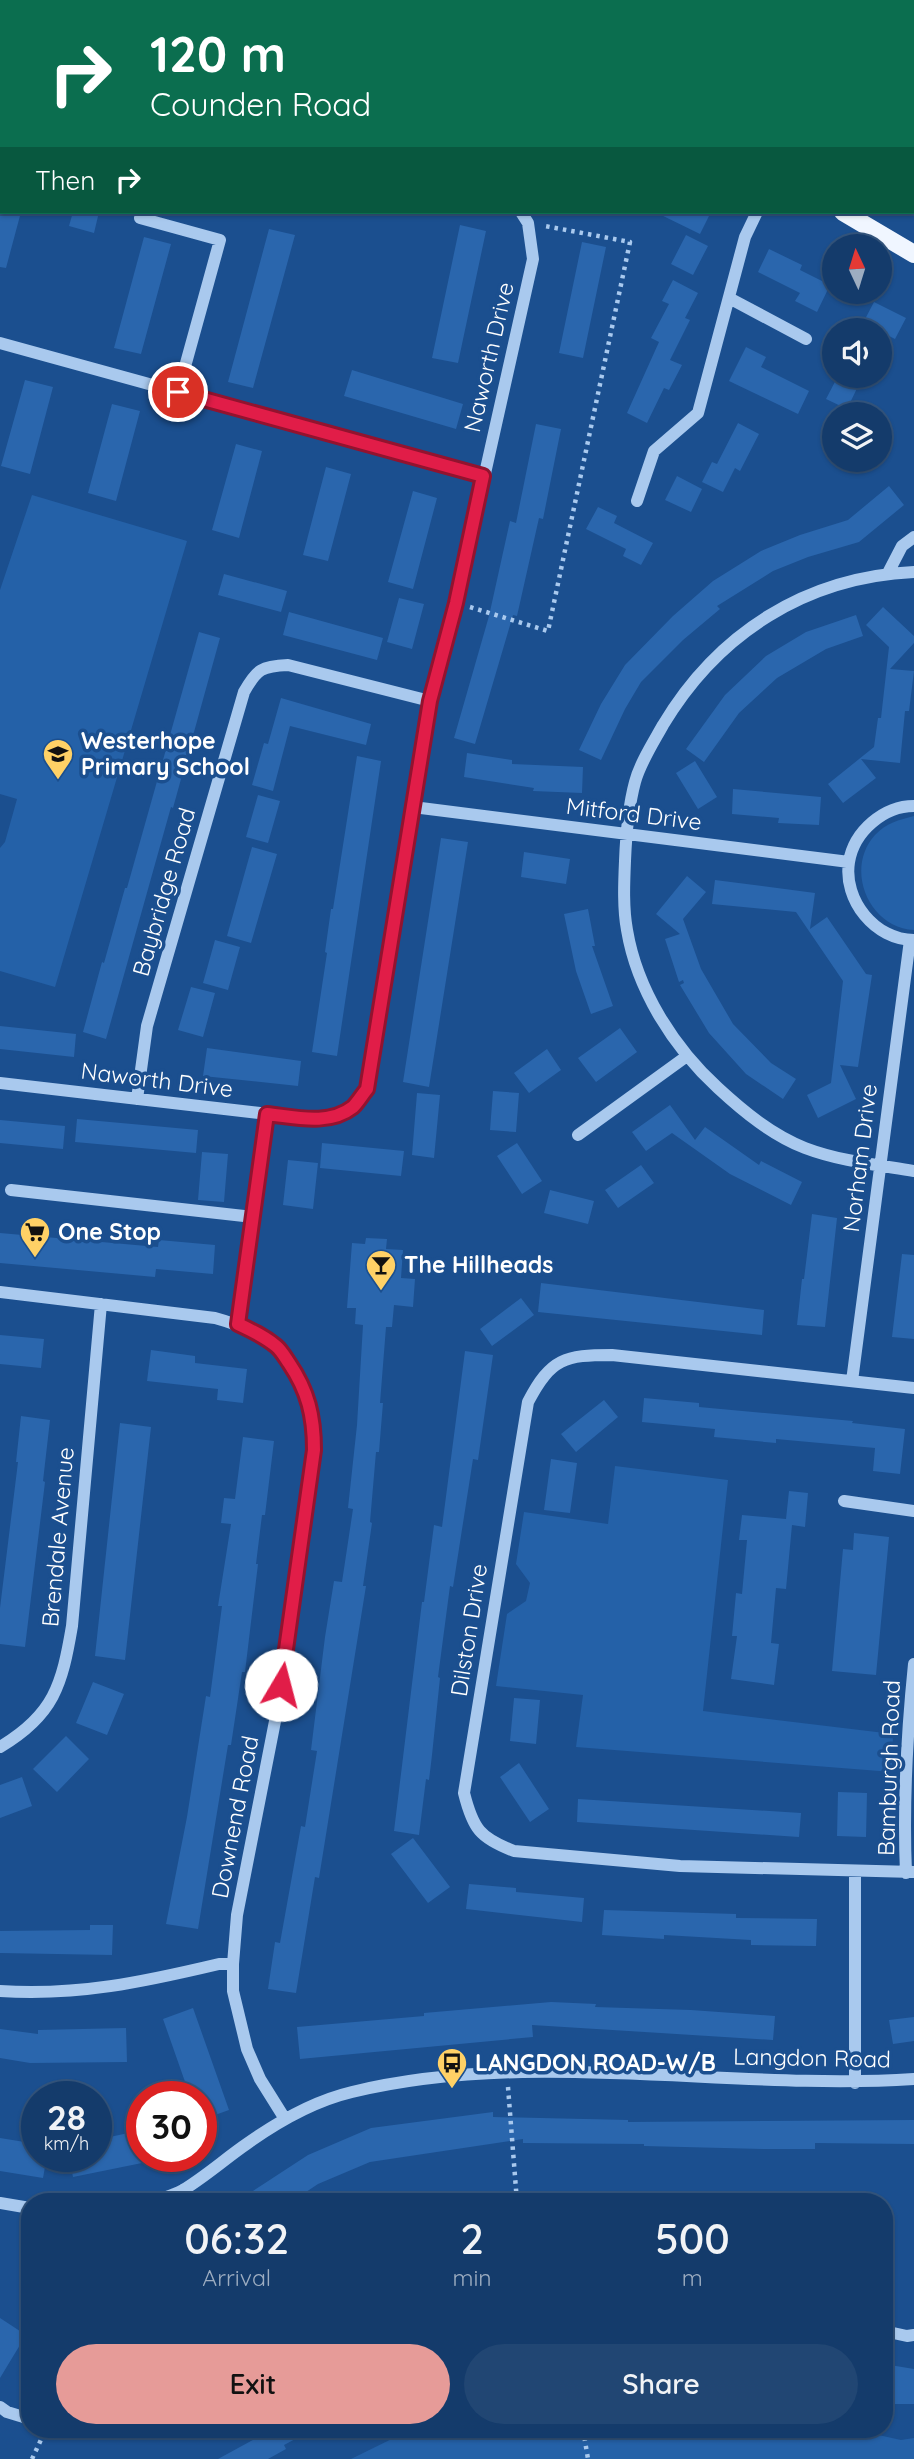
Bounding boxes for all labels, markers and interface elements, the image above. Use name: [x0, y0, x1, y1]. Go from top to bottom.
text: 120 m: [150, 23, 286, 84]
icon: right: [35, 28, 126, 119]
text: Counden Road: [150, 84, 371, 124]
icon: right: [109, 161, 147, 199]
text: Then: [35, 164, 95, 197]
north arrow: [822, 234, 892, 304]
map controls: [822, 234, 892, 472]
street label: Naworth Drive: [457, 279, 520, 435]
button: sound: [822, 318, 892, 388]
pin: [148, 362, 208, 422]
icon: arrive: [159, 373, 197, 411]
button: layers: [822, 402, 892, 472]
place label: Westerhope Primary School: [81, 726, 250, 781]
school or university icon: Westerhope Primary School: [41, 737, 75, 781]
street label: Mitford Drive: [565, 791, 704, 836]
street label: Baybridge Road: [126, 804, 201, 979]
street label: Naworth Drive: [79, 1056, 235, 1103]
street label: Norham Drive: [836, 1082, 883, 1234]
supermarket icon: One Stop: [18, 1215, 52, 1259]
place label: One Stop: [58, 1217, 161, 1246]
bar icon: The Hillheads: [364, 1248, 398, 1292]
place label: The Hillheads: [404, 1250, 553, 1279]
street label: Brendale Avenue: [35, 1446, 80, 1628]
street label: Dilston Drive: [444, 1561, 493, 1698]
position arrow: [244, 1648, 318, 1722]
street label: Bamburgh Road: [871, 1679, 906, 1857]
street label: Downend Road: [205, 1733, 264, 1901]
street label: Langdon Road: [733, 2042, 891, 2073]
bus stop icon: LANGDON ROAD-W/B: [435, 2046, 469, 2090]
place label: LANGDON ROAD-W/B: [475, 2048, 716, 2077]
speed limit sign: 30: [126, 2081, 217, 2172]
text: 28: [47, 2095, 86, 2139]
text: km/h: [44, 2132, 89, 2155]
text: 06:32: [184, 2212, 289, 2265]
text: 2: [460, 2212, 484, 2265]
text: 500: [655, 2212, 730, 2265]
text: Arrival: [202, 2263, 271, 2292]
text: min: [452, 2263, 492, 2292]
text: m: [682, 2263, 703, 2292]
button: Exit: [56, 2344, 450, 2424]
button: Share: [464, 2344, 858, 2424]

